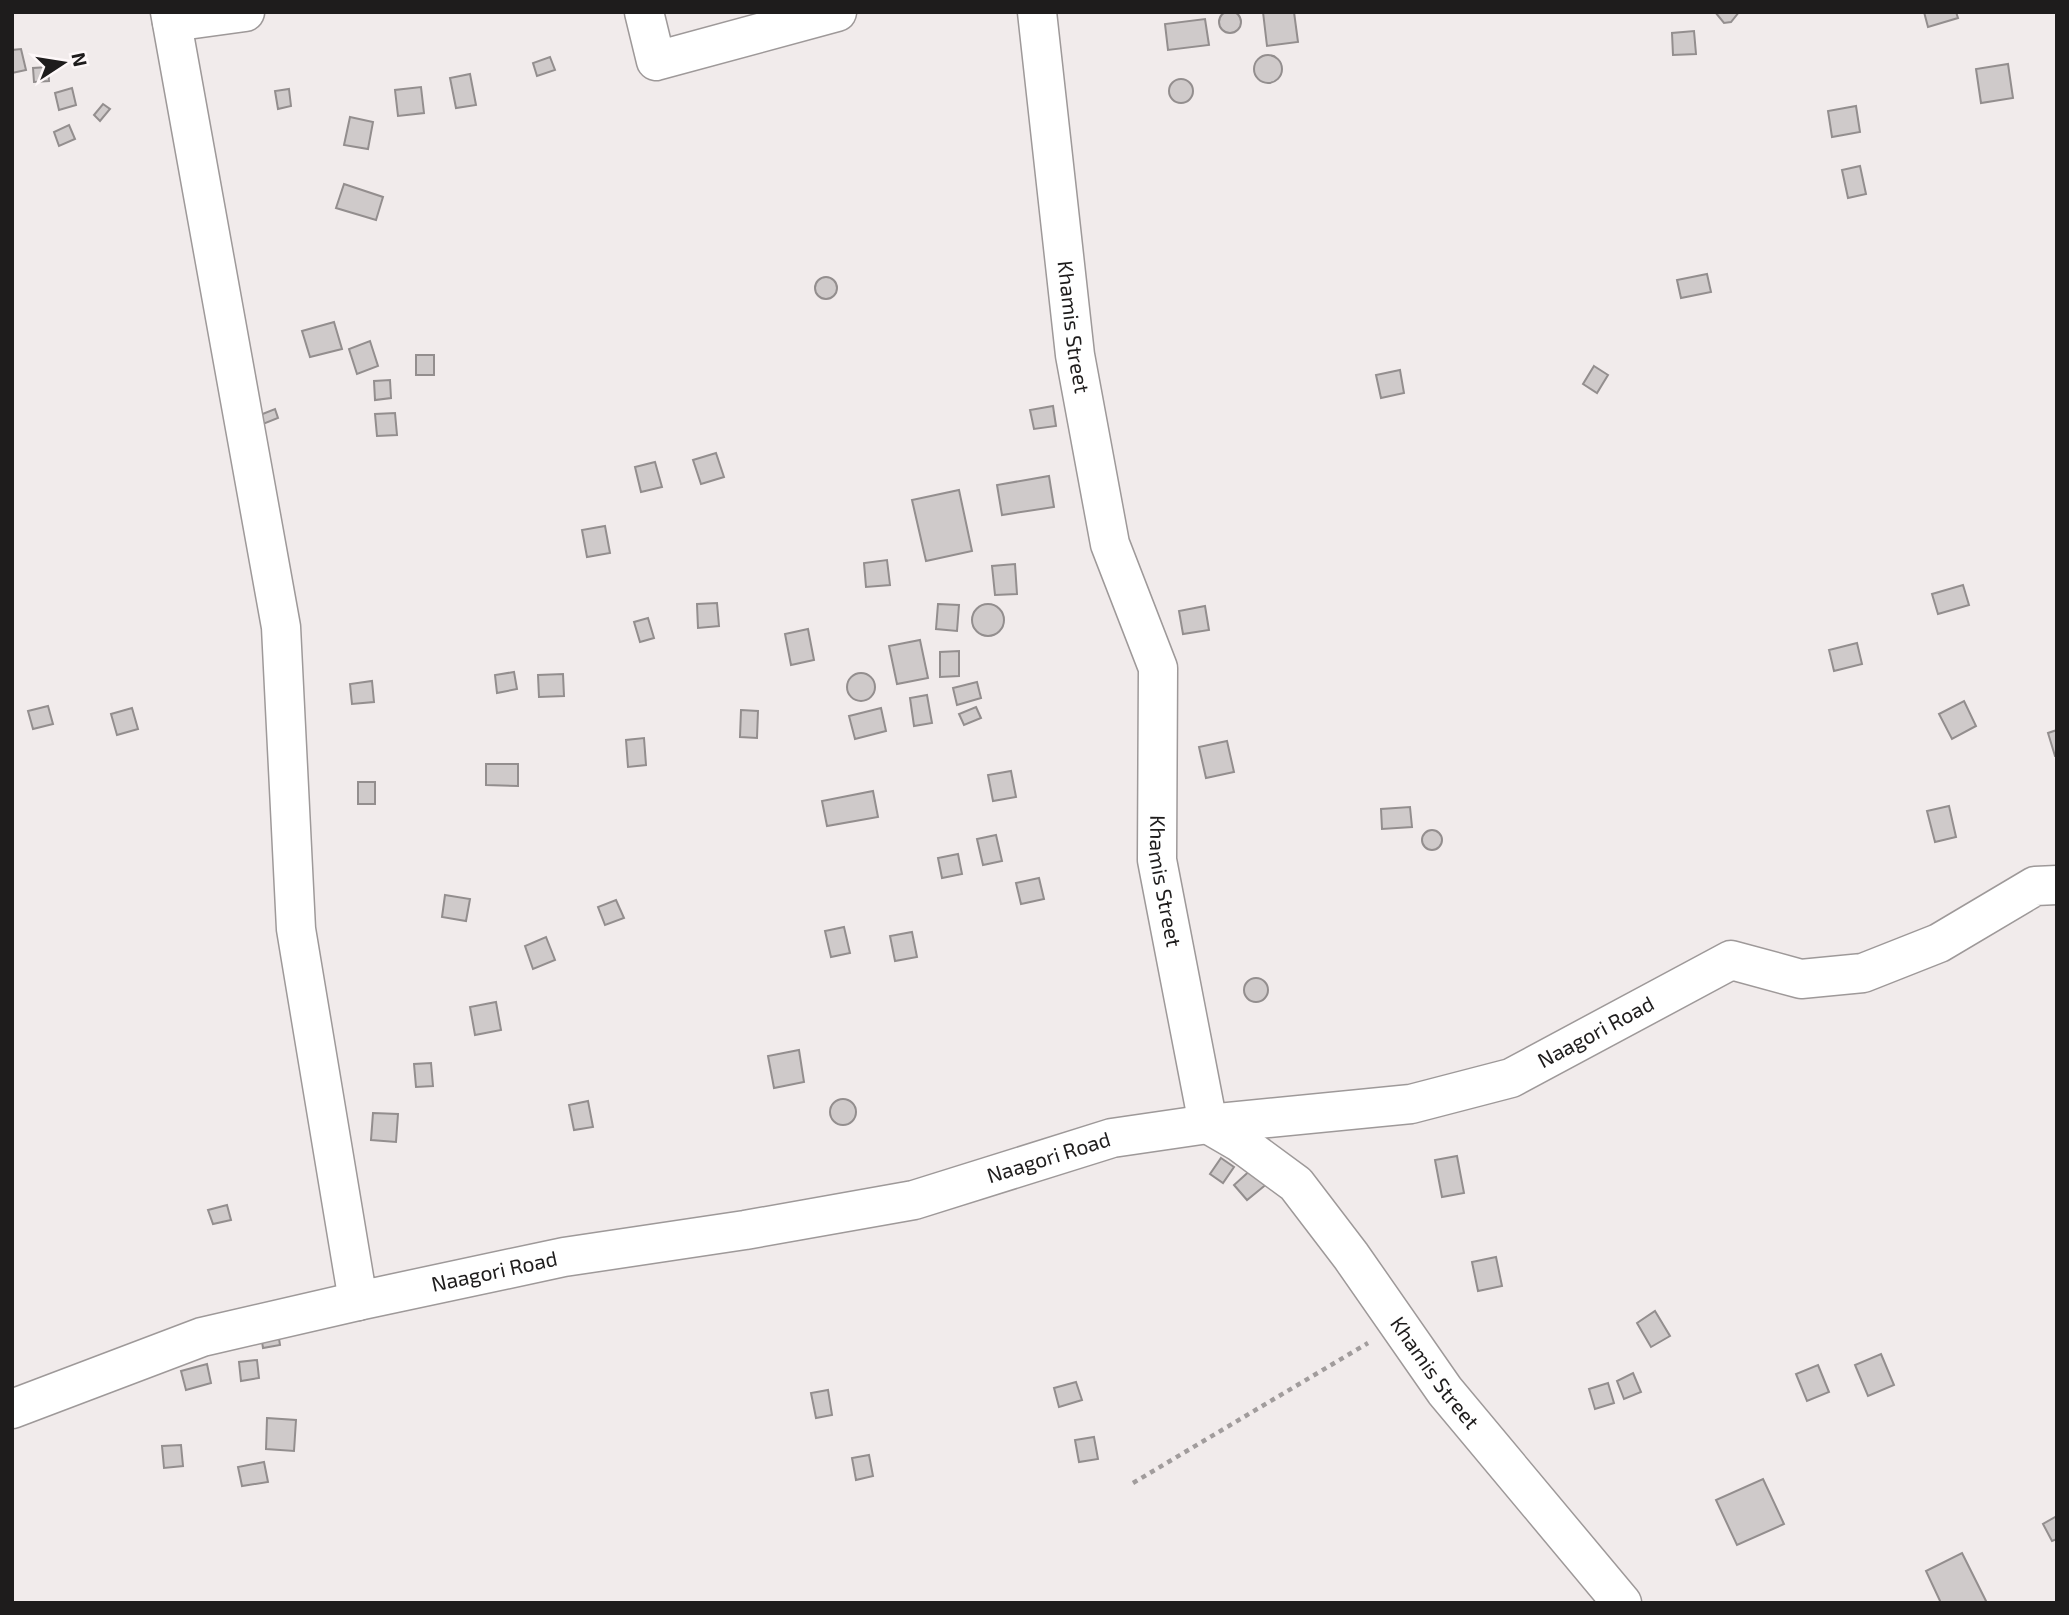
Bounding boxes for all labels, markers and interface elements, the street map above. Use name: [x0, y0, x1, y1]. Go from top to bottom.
north arrow: [28, 28, 98, 98]
text: N: [67, 50, 93, 68]
street label: Khamis Street: [1054, 259, 1096, 395]
street label: Khamis Street: [1145, 815, 1188, 949]
street label: Naagori Road: [1533, 990, 1658, 1072]
street label: Naagori Road: [983, 1125, 1113, 1187]
street label: Naagori Road: [429, 1245, 559, 1296]
street label: Khamis Street: [1386, 1311, 1485, 1433]

